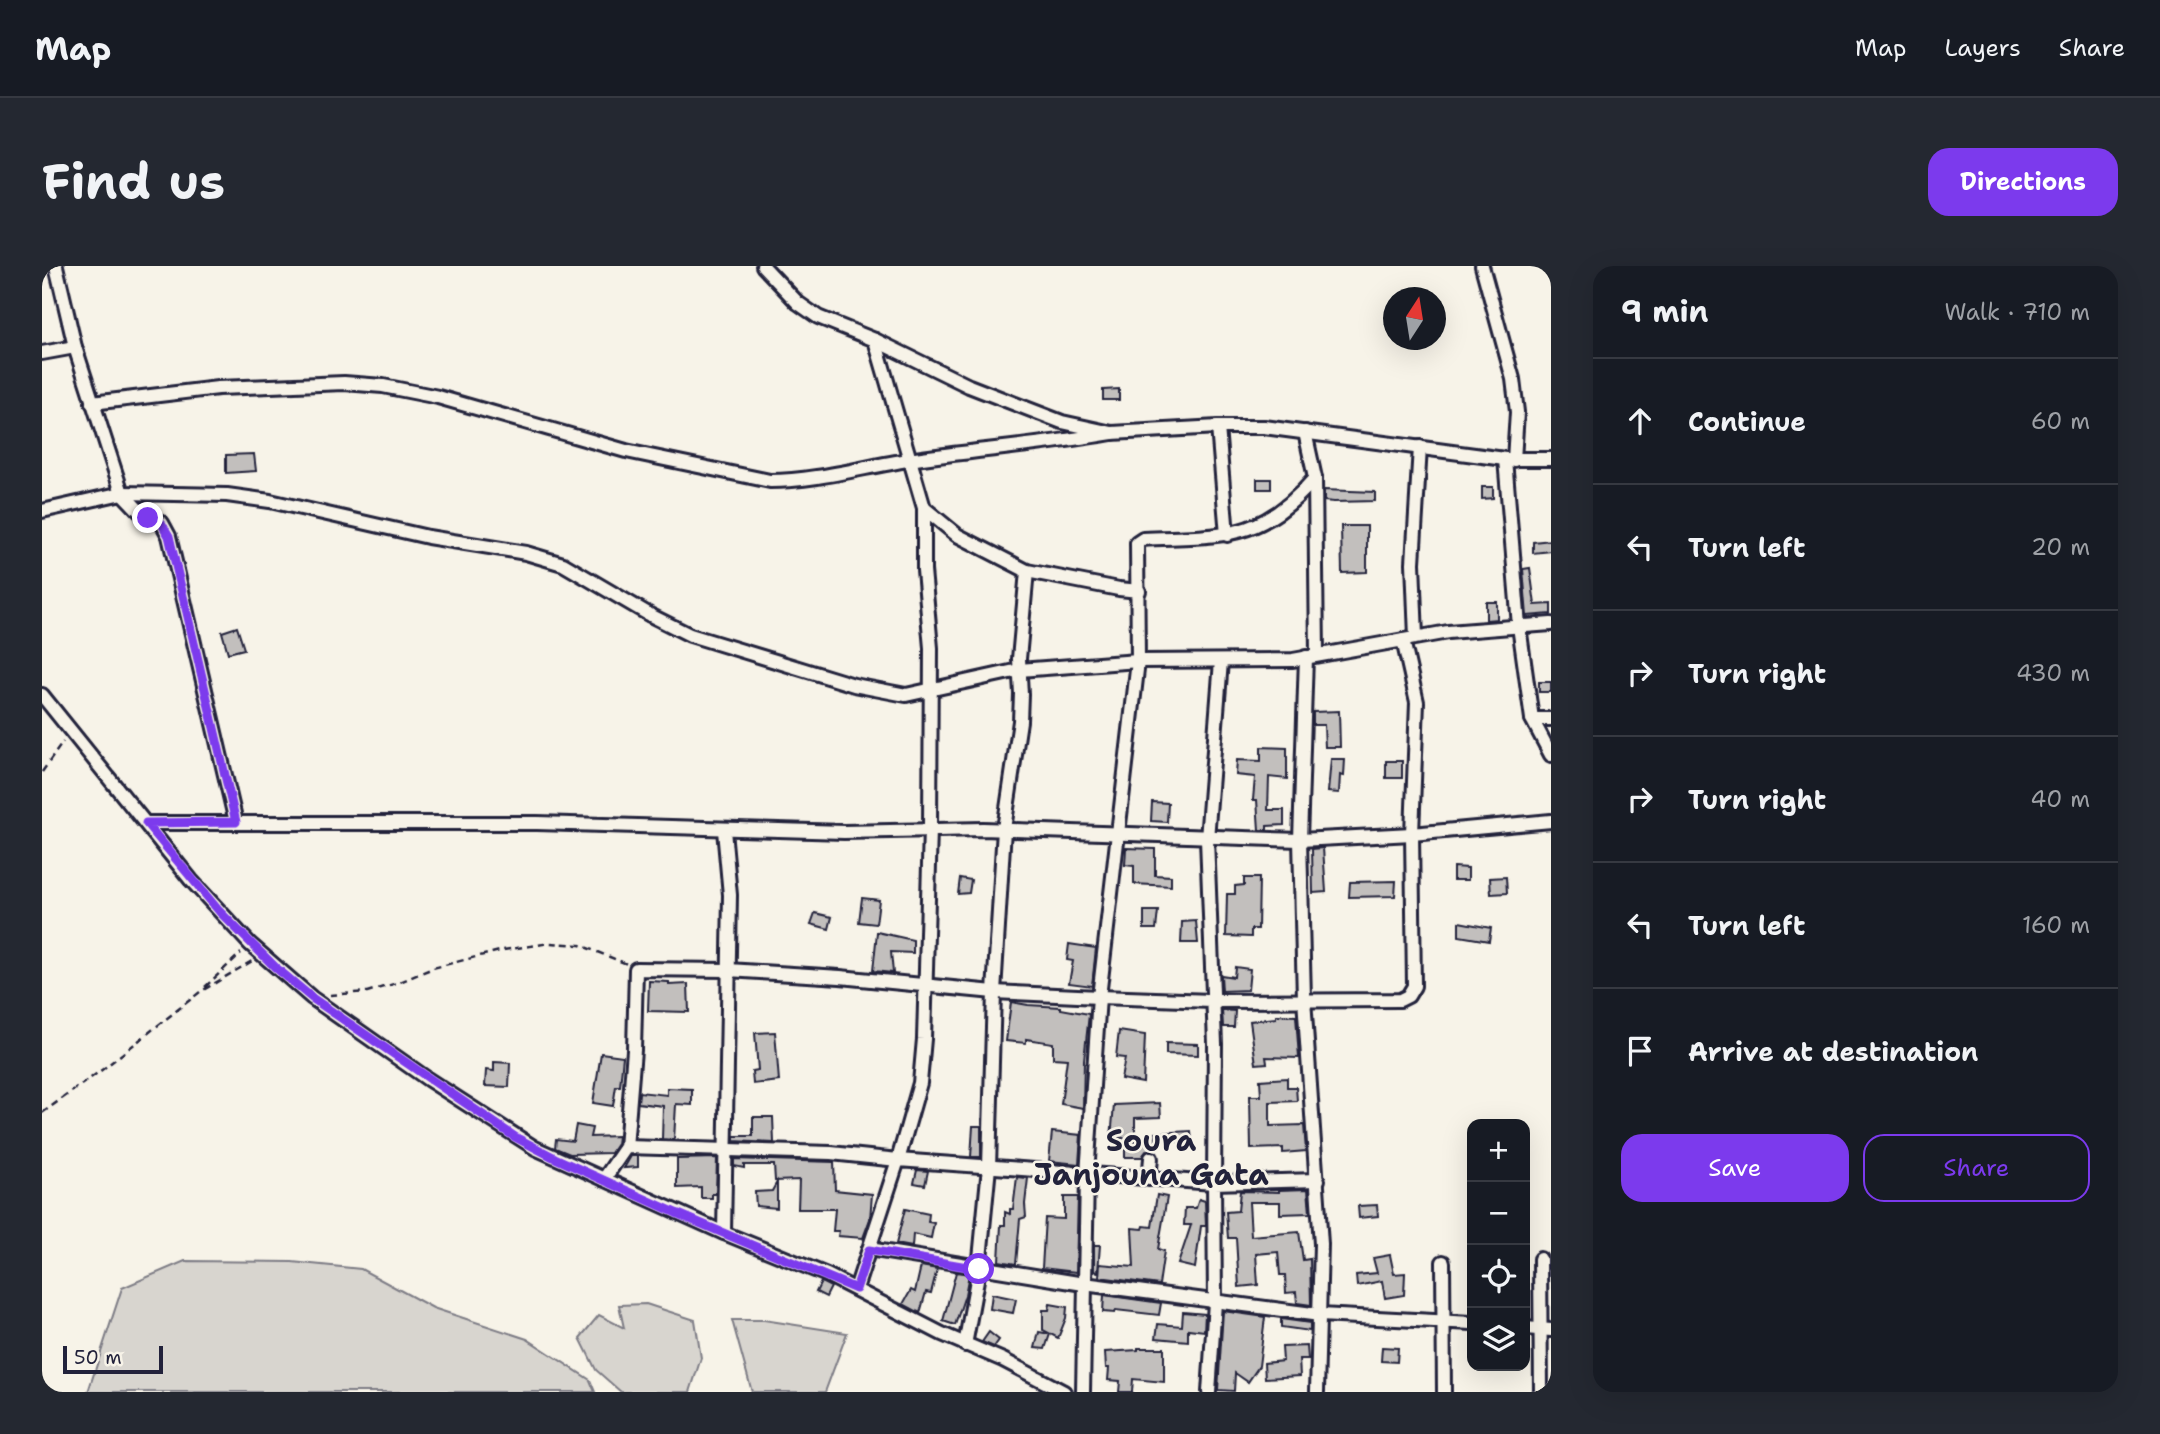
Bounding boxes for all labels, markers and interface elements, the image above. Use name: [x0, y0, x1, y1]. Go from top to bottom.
text: Map: [35, 26, 111, 71]
text: Map: [1855, 32, 1906, 64]
text: Layers: [1944, 32, 2021, 64]
text: Share: [2059, 32, 2125, 64]
button: Directions: [1928, 148, 2118, 216]
text: Find us: [42, 149, 225, 215]
north arrow: [1383, 287, 1446, 350]
text: 9 min: [1621, 291, 1708, 332]
text: Walk · 710 m: [1945, 297, 2090, 327]
icon: ahead: [1621, 402, 1659, 440]
text: Continue: [1688, 404, 1806, 439]
text: 60 m: [2031, 406, 2090, 436]
route end: [132, 502, 163, 533]
icon: left: [1621, 528, 1659, 566]
text: Turn left: [1688, 530, 1805, 565]
text: 20 m: [2031, 532, 2090, 562]
icon: right: [1621, 654, 1659, 692]
text: Turn right: [1688, 656, 1826, 691]
text: 430 m: [2016, 658, 2090, 688]
icon: right: [1621, 780, 1659, 818]
text: Turn right: [1688, 782, 1826, 817]
text: 40 m: [2030, 784, 2090, 814]
icon: left: [1621, 906, 1659, 944]
text: Turn left: [1688, 908, 1805, 943]
text: 160 m: [2022, 910, 2090, 940]
icon: arrive: [1621, 1032, 1659, 1070]
text: Arrive at destination: [1688, 1034, 1978, 1069]
map controls: [1467, 1119, 1530, 1371]
button: +: [1467, 1119, 1530, 1182]
district label: Soura Janjouna Gata: [1033, 1120, 1269, 1195]
button: Save: [1621, 1134, 1849, 1202]
button: Share: [1863, 1134, 2090, 1202]
button: −: [1467, 1182, 1530, 1245]
button: locate: [1467, 1245, 1530, 1308]
route start: [963, 1253, 994, 1284]
button: layers: [1467, 1308, 1530, 1371]
scale bar: [63, 1343, 163, 1375]
text: 50 m: [74, 1345, 122, 1370]

